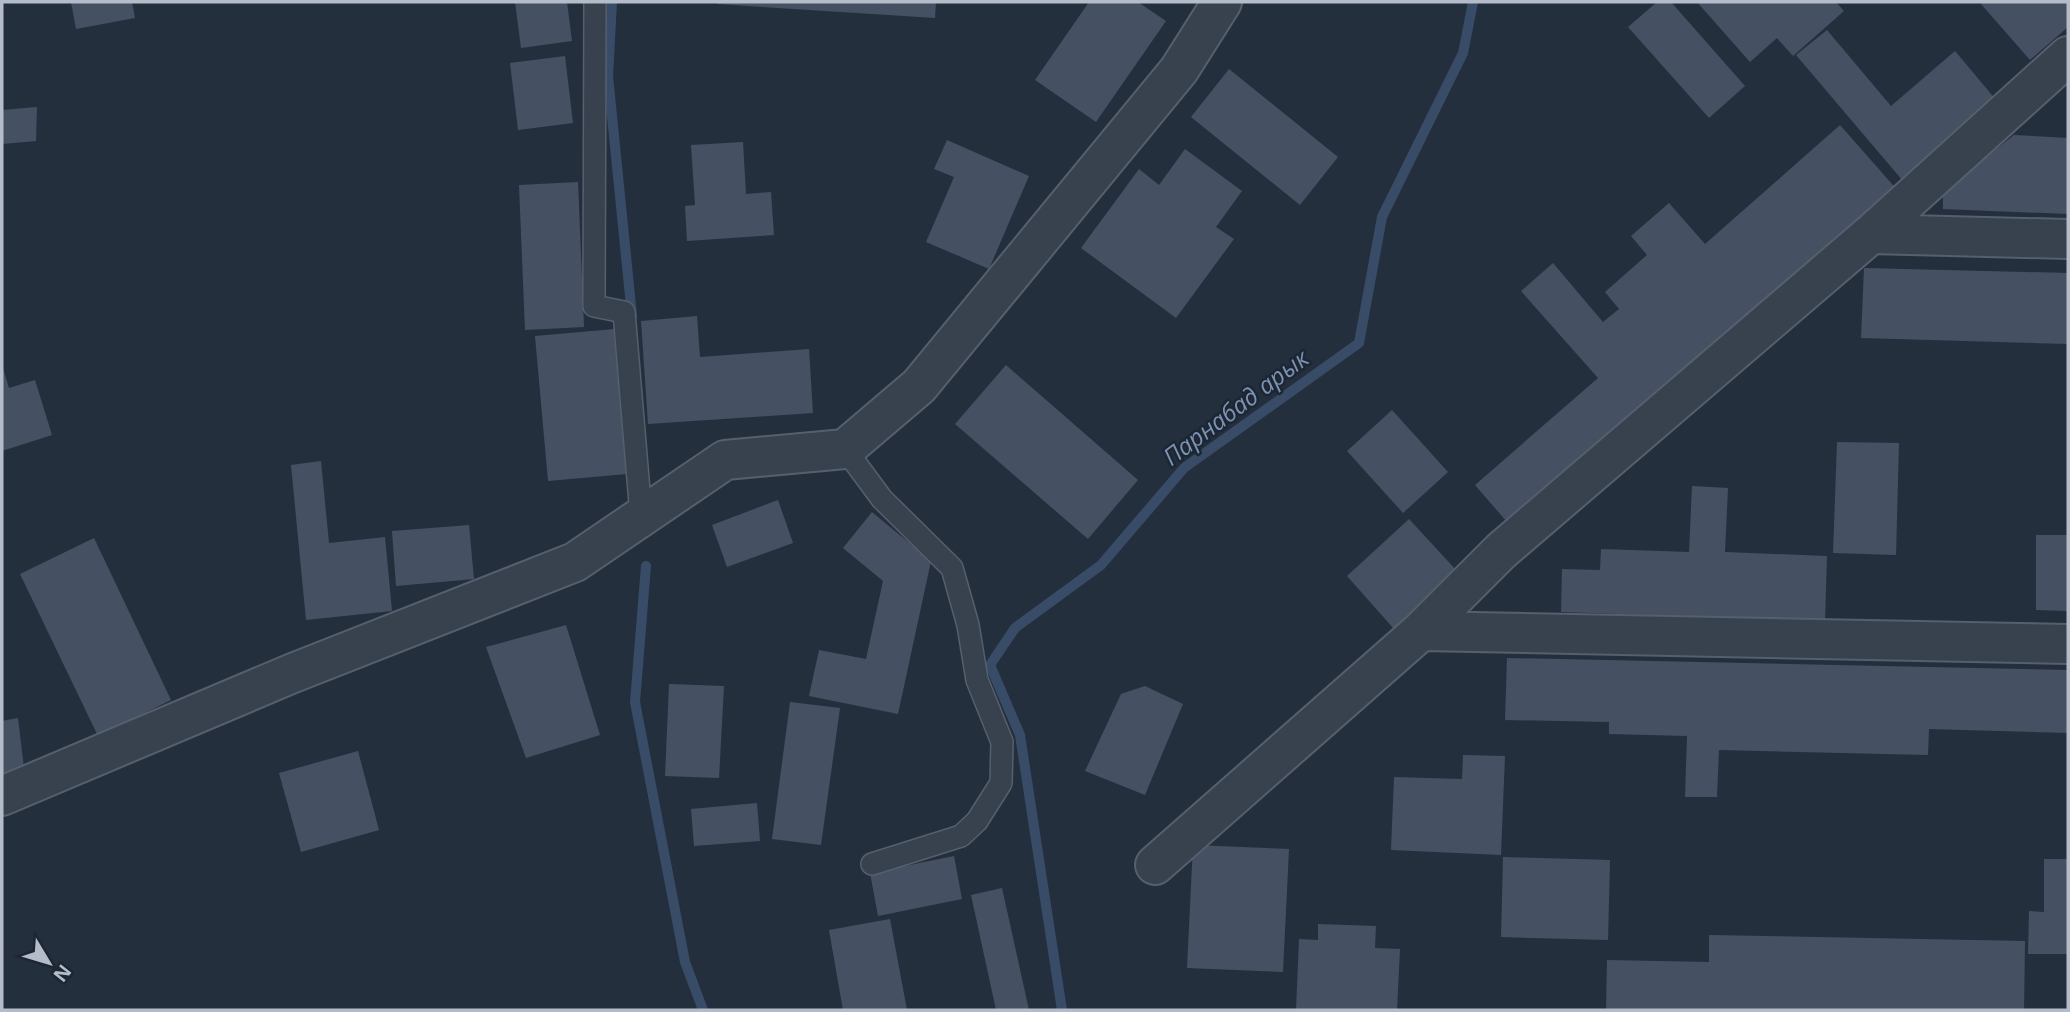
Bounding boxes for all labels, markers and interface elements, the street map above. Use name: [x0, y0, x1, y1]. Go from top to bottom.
water label: Парнабад арык: [1156, 340, 1316, 472]
north arrow: [14, 928, 84, 998]
text: N: [47, 959, 77, 988]

